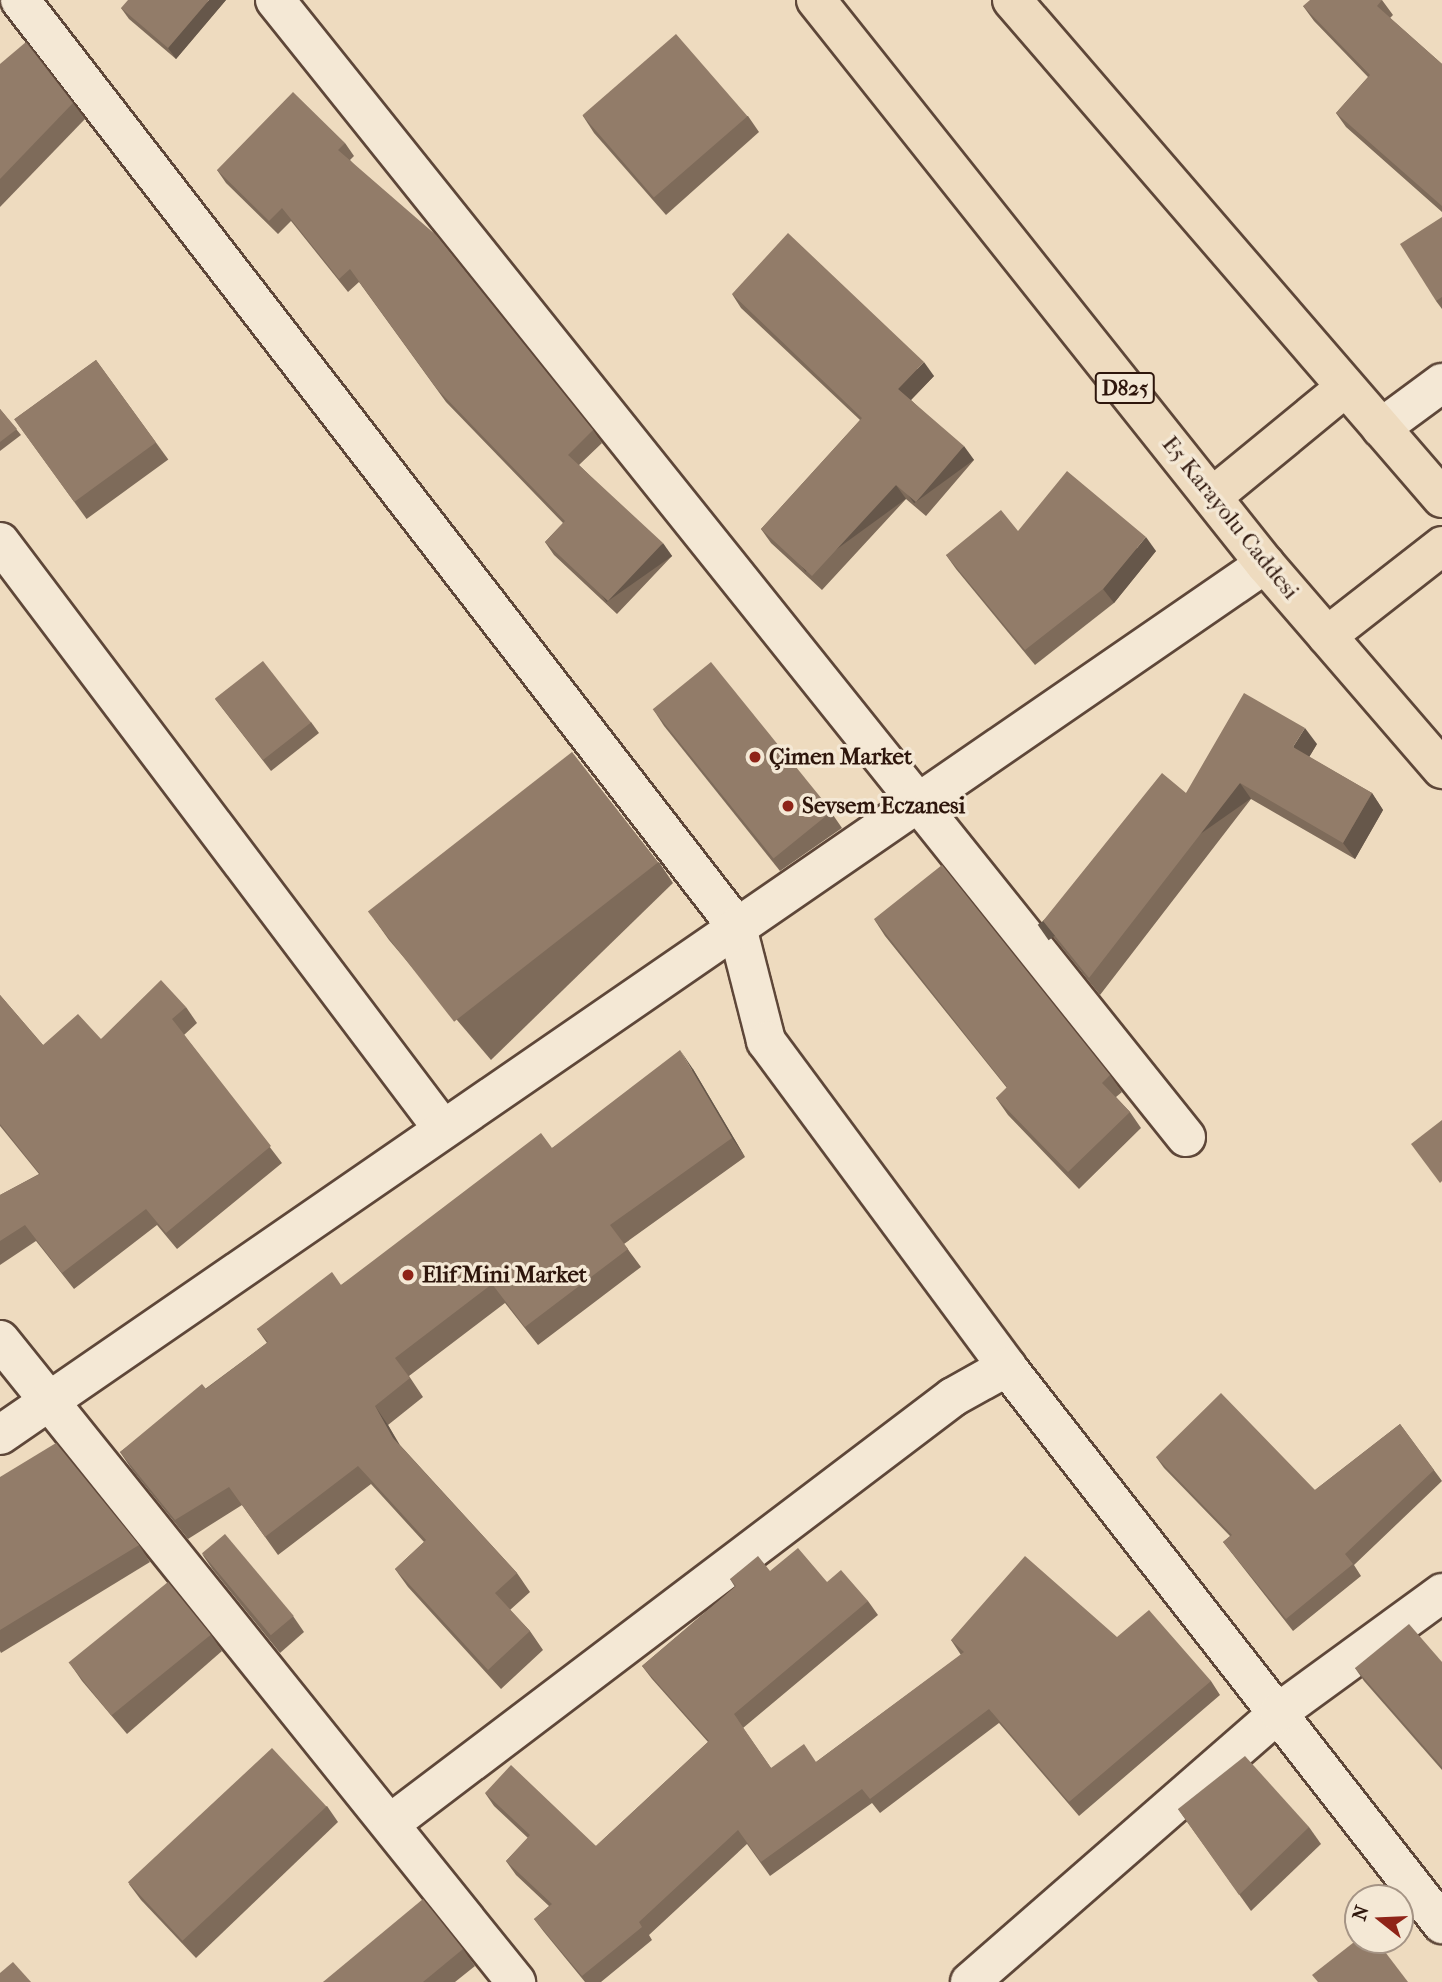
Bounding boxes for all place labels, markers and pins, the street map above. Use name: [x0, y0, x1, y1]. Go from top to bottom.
place label: Çimen Market: [769, 743, 912, 771]
marker: Çimen Market: [747, 749, 763, 765]
place label: Sevsem Eczanesi: [802, 792, 965, 820]
marker: Sevsem Eczanesi: [780, 798, 796, 814]
place label: Elif Mini Market: [422, 1261, 587, 1289]
marker: Elif Mini Market: [400, 1267, 416, 1283]

